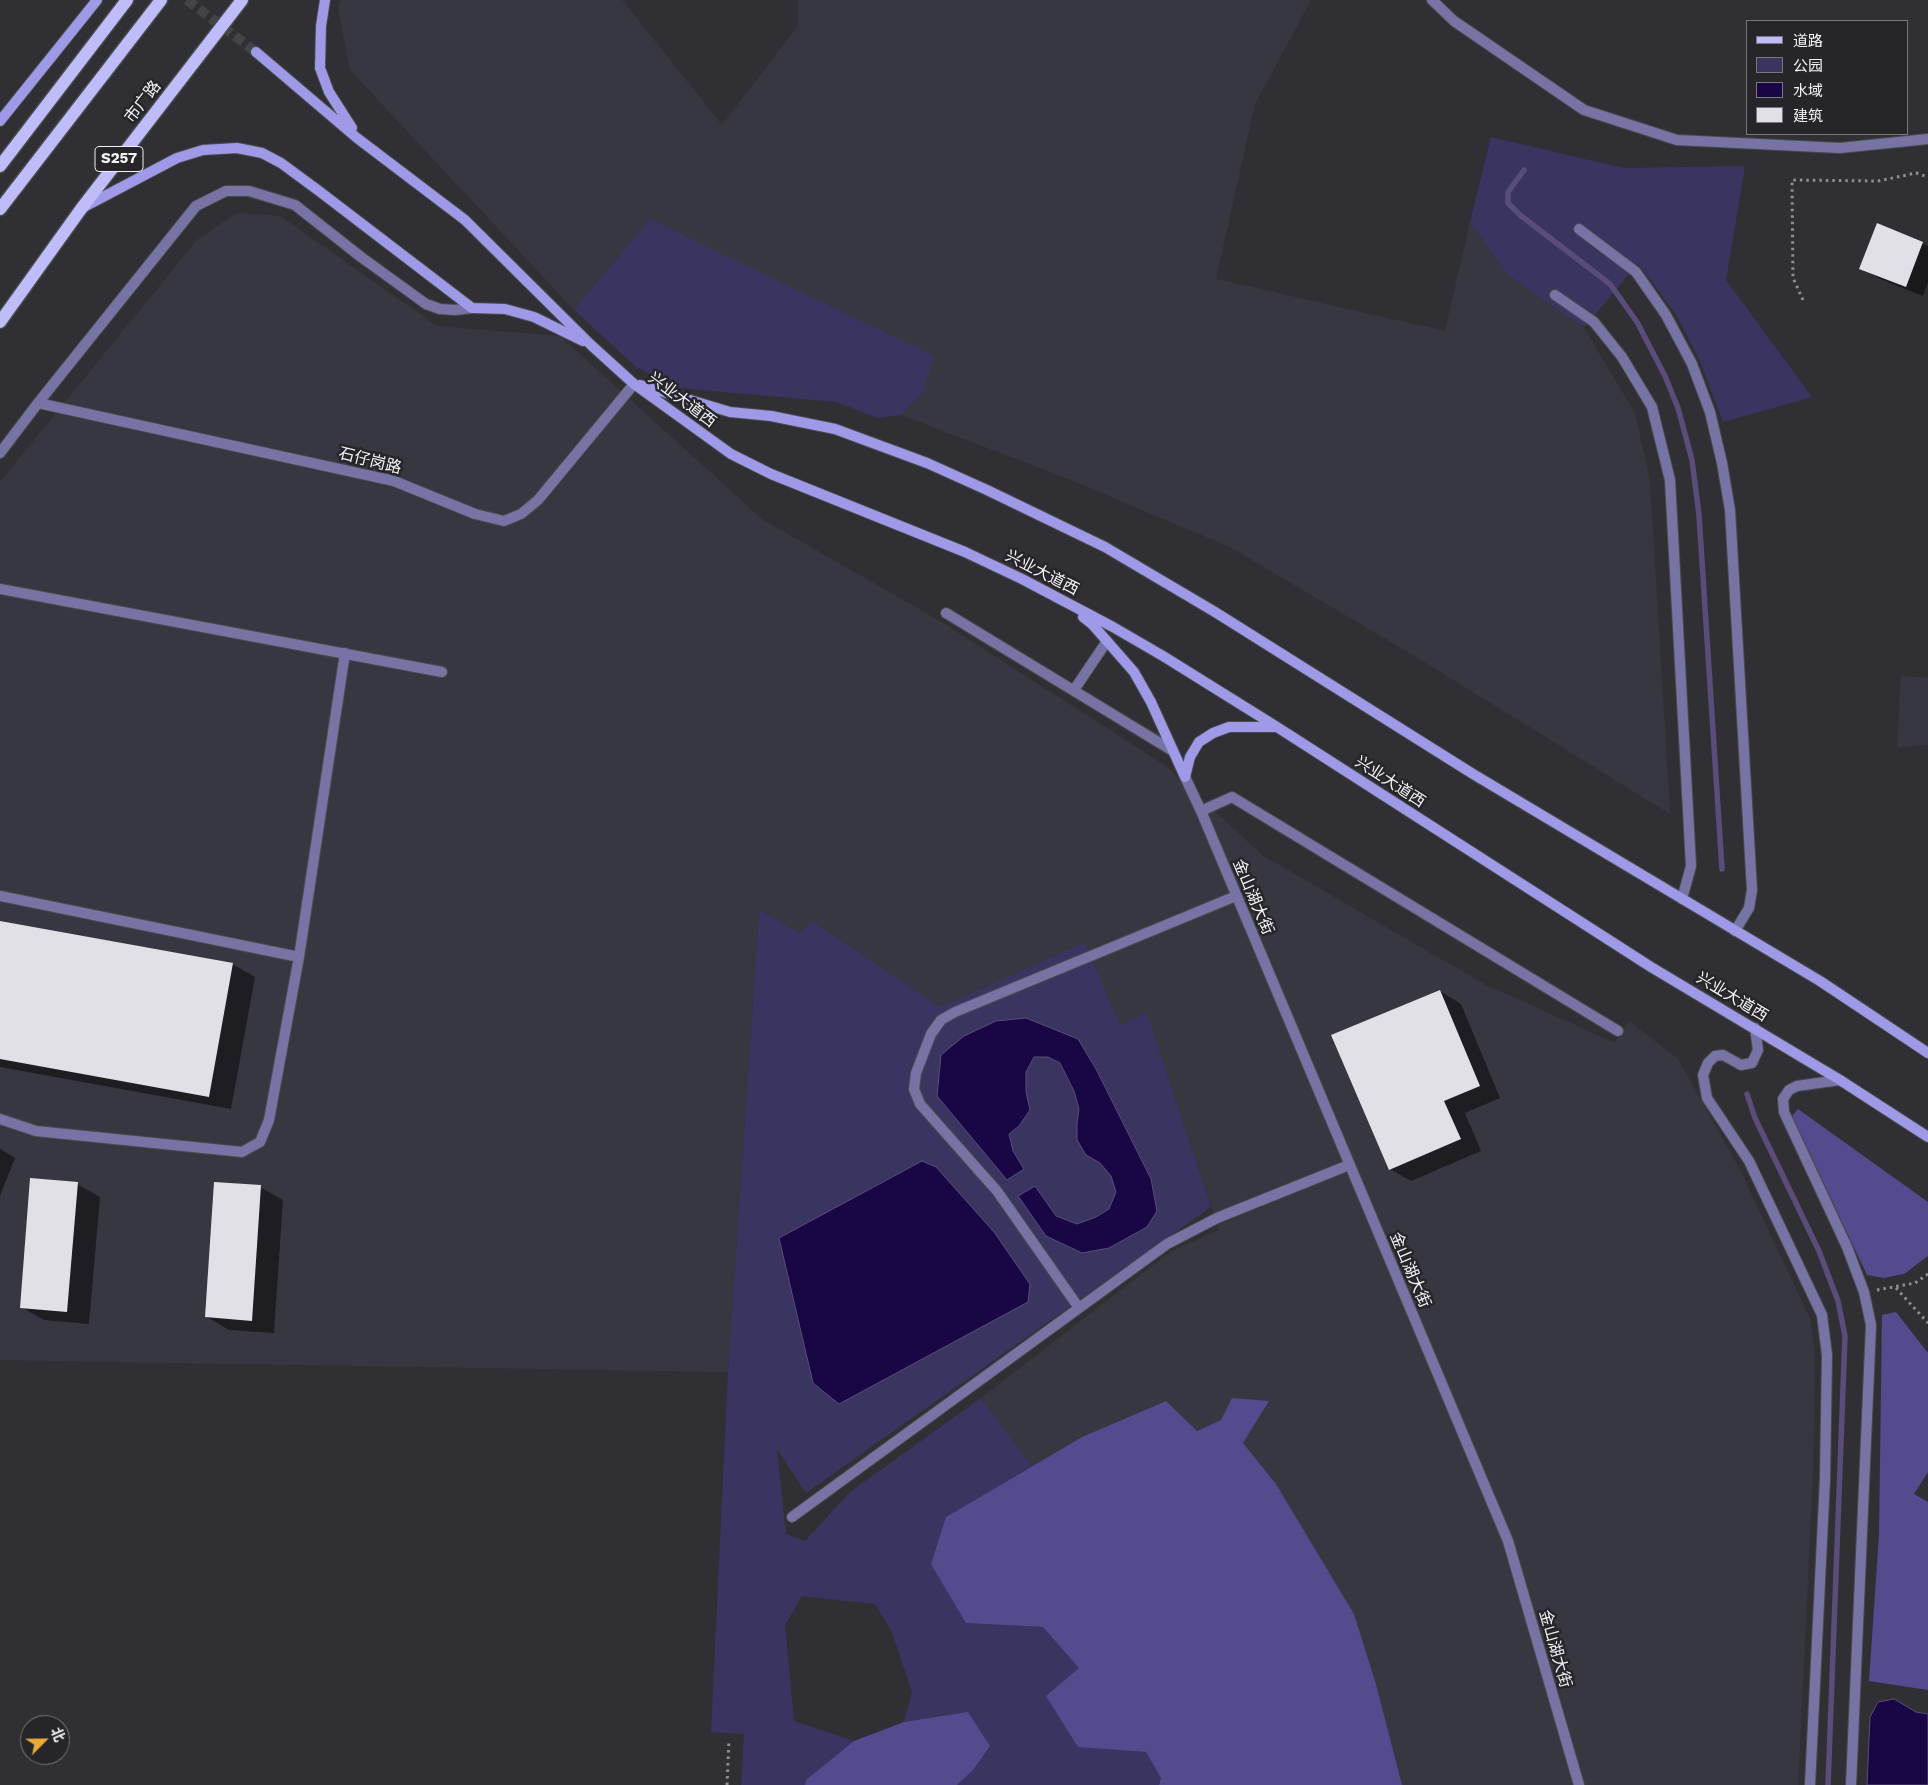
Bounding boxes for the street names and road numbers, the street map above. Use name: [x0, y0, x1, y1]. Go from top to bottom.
street label: 市广路: [121, 77, 165, 127]
road number: S257: [95, 146, 143, 172]
street label: 兴业大道西: [644, 368, 720, 432]
street label: 石仔岗路: [337, 444, 403, 478]
street label: 兴业大道西: [1002, 546, 1082, 600]
street label: 兴业大道西: [1351, 752, 1429, 812]
street label: 金山湖大街: [1229, 856, 1277, 938]
street label: 兴业大道西: [1693, 968, 1771, 1026]
street label: 金山湖大街: [1386, 1229, 1434, 1311]
street label: 金山湖大街: [1535, 1608, 1575, 1690]

